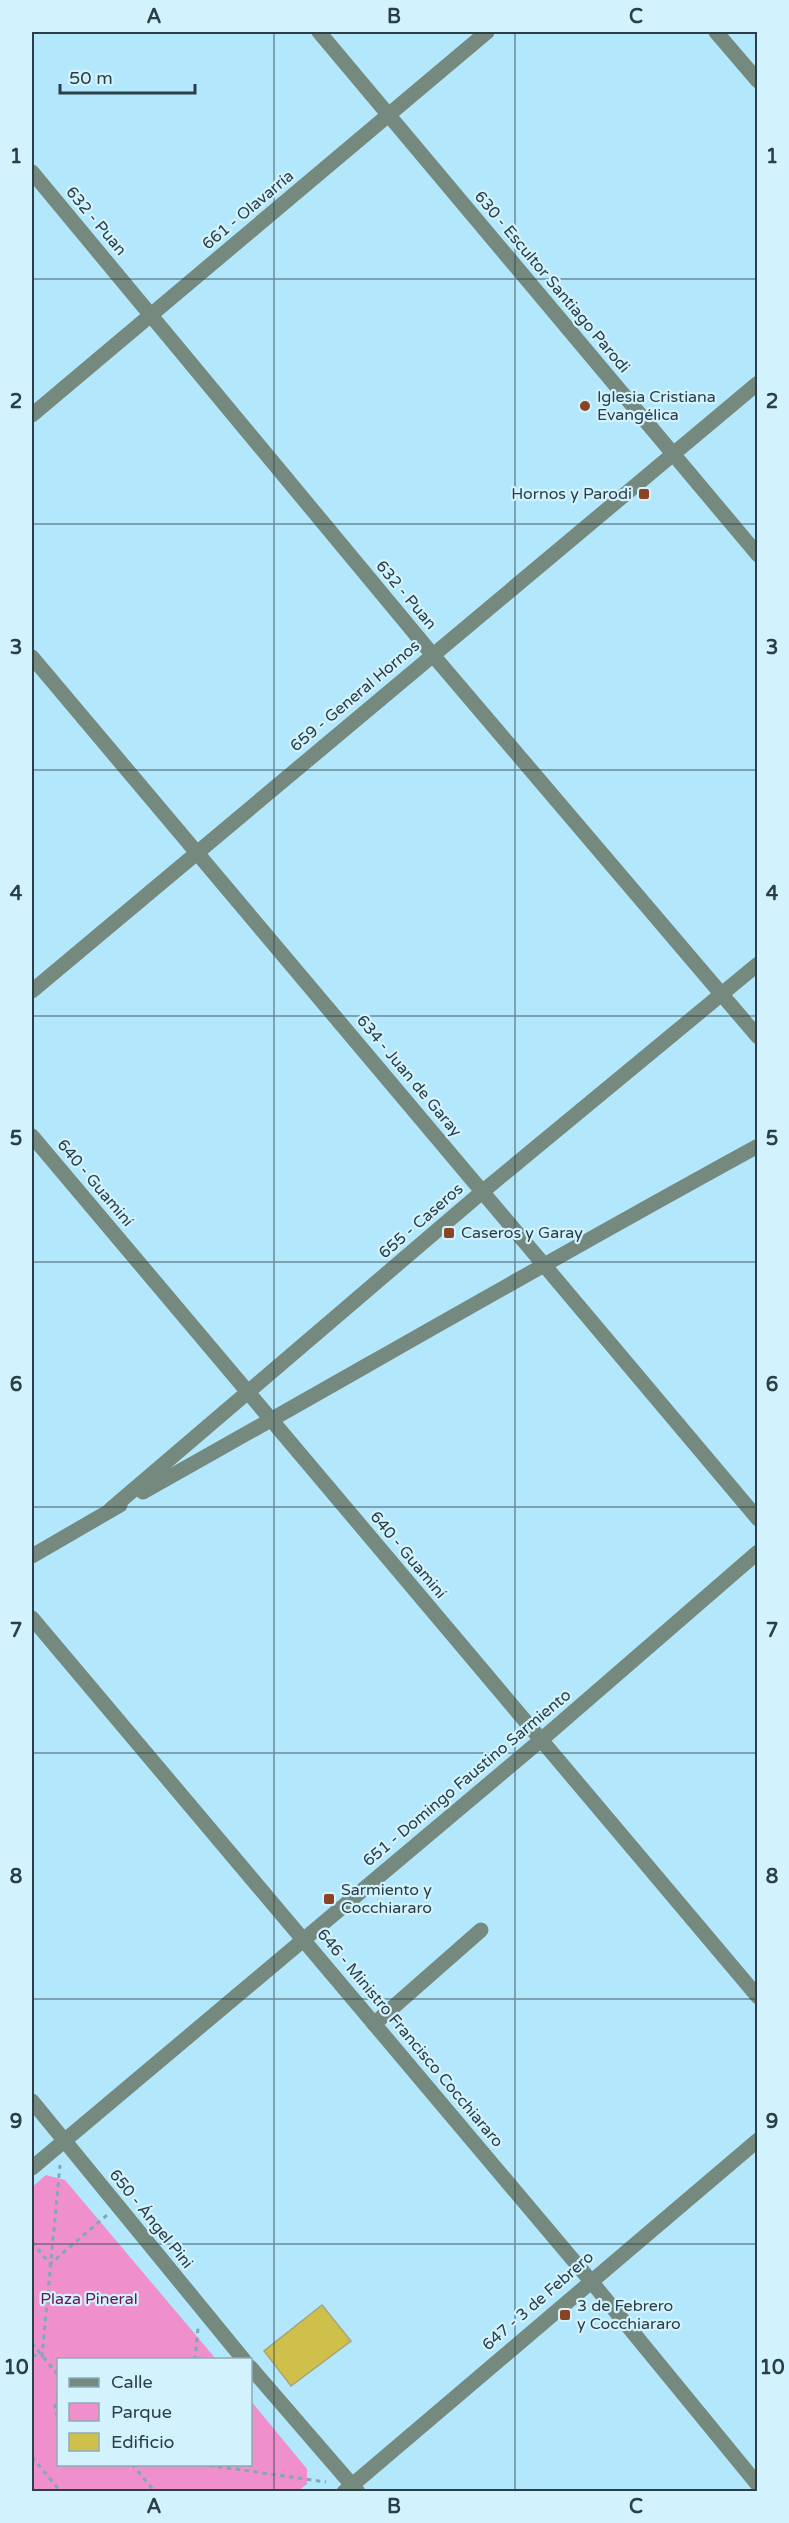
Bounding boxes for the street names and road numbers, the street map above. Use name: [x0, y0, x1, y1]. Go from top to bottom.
street label: 661 - Olavarría: [198, 166, 298, 254]
street label: 632 - Puan: [61, 182, 131, 260]
street label: 630 - Escultor Santiago Parodi: [470, 187, 634, 377]
street label: 632 - Puan: [371, 556, 441, 634]
street label: 659 - General Hornos: [286, 636, 424, 756]
street label: 634 - Juan de Garay: [352, 1011, 466, 1141]
street label: 640 - Guaminí: [53, 1135, 137, 1231]
street label: 655 - Caseros: [375, 1179, 467, 1263]
street label: 640 - Guaminí: [366, 1507, 450, 1603]
street label: 651 - Domingo Faustino Sarmiento: [359, 1685, 575, 1871]
street label: 646 - Ministro Francisco Cocchiararo: [313, 1925, 507, 2151]
street label: 650 - Ángel Pini: [105, 2165, 197, 2273]
street label: 647 - 3 de Febrero: [478, 2247, 598, 2355]

